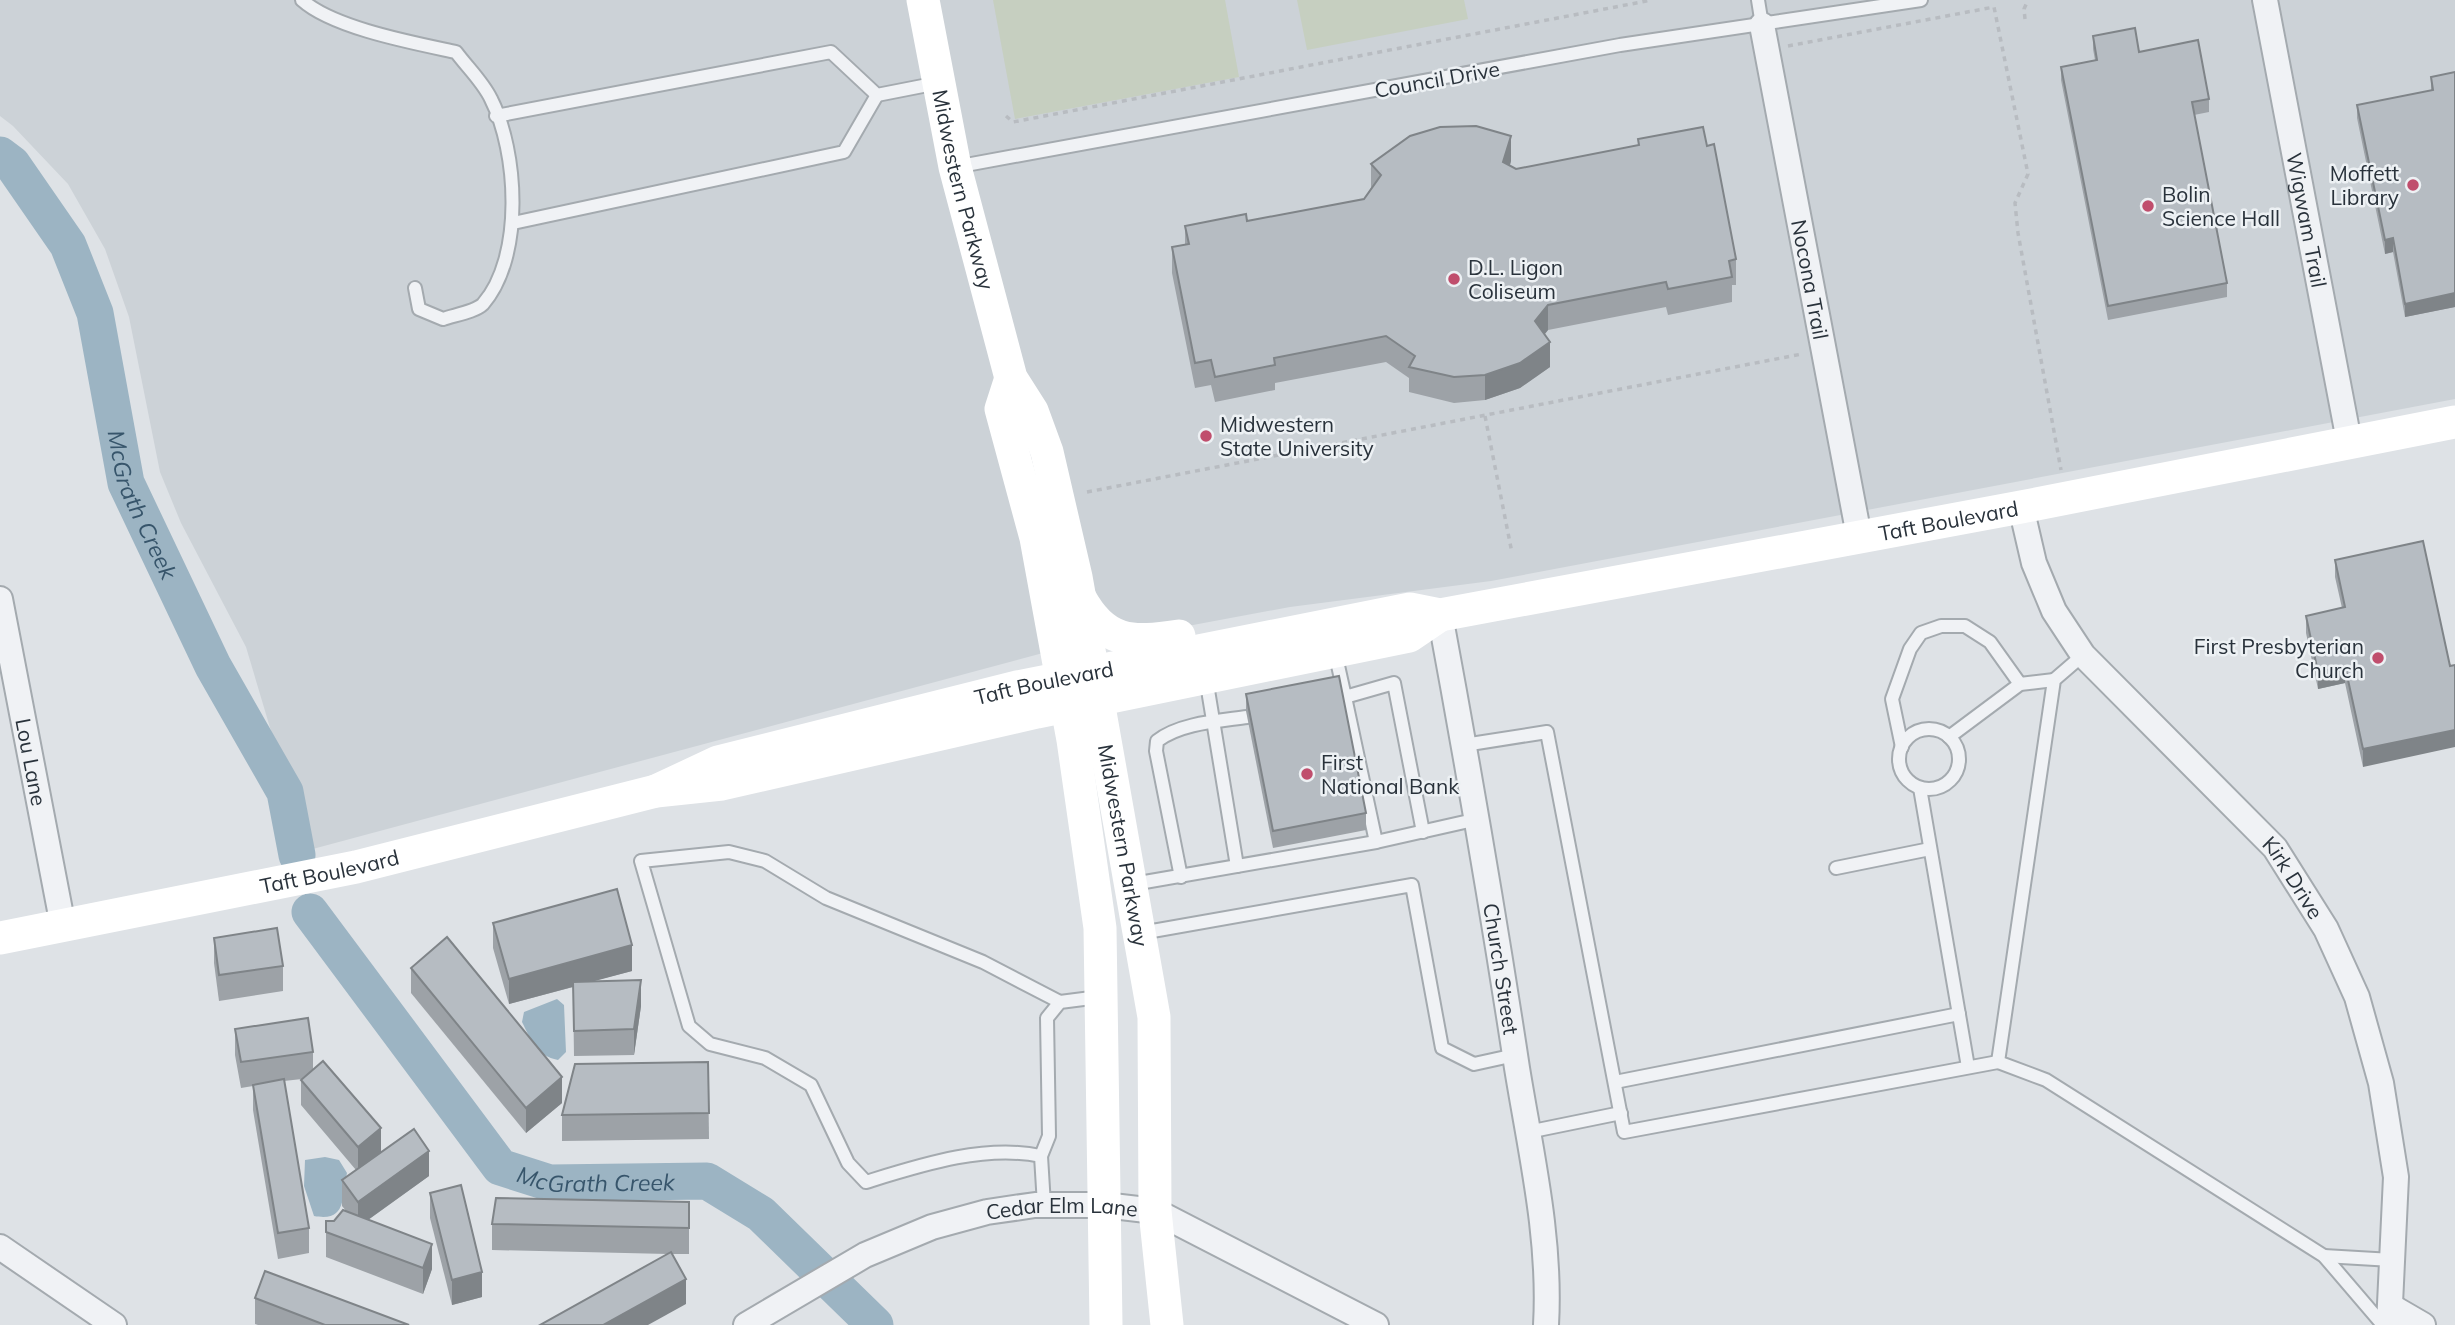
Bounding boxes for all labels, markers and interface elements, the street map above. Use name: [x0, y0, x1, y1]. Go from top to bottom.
street label: Council Drive: [1372, 55, 1502, 103]
street label: Midwestern Parkway: [927, 87, 1000, 293]
street label: Wigwam Trail: [2281, 150, 2332, 290]
place label: Moffett Library: [2330, 160, 2399, 210]
marker: Moffett Library: [2405, 177, 2421, 193]
place label: Bolin Science Hall: [2162, 181, 2280, 231]
marker: Bolin Science Hall: [2140, 198, 2156, 214]
street label: Nocona Trail: [1786, 217, 1834, 342]
place label: D.L. Ligon Coliseum: [1468, 254, 1563, 304]
marker: D.L. Ligon Coliseum: [1446, 271, 1462, 287]
place label: Midwestern State University: [1220, 411, 1374, 461]
water label: McGrath Creek: [102, 428, 185, 585]
marker: Midwestern State University: [1198, 428, 1214, 444]
street label: Taft Boulevard: [1876, 495, 2020, 546]
place label: First Presbyterian Church: [2194, 633, 2364, 683]
marker: First Presbyterian Church: [2370, 650, 2386, 666]
street label: Taft Boulevard: [972, 655, 1116, 710]
street label: Lou Lane: [10, 716, 53, 808]
street label: Midwestern Parkway: [1093, 742, 1154, 949]
place label: First National Bank: [1321, 749, 1459, 799]
marker: First National Bank: [1299, 766, 1315, 782]
street label: Kirk Drive: [2257, 830, 2329, 924]
street label: Taft Boulevard: [258, 844, 402, 899]
street label: Church Street: [1478, 901, 1525, 1036]
water label: McGrath Creek: [513, 1159, 676, 1198]
street label: Cedar Elm Lane: [984, 1192, 1139, 1225]

